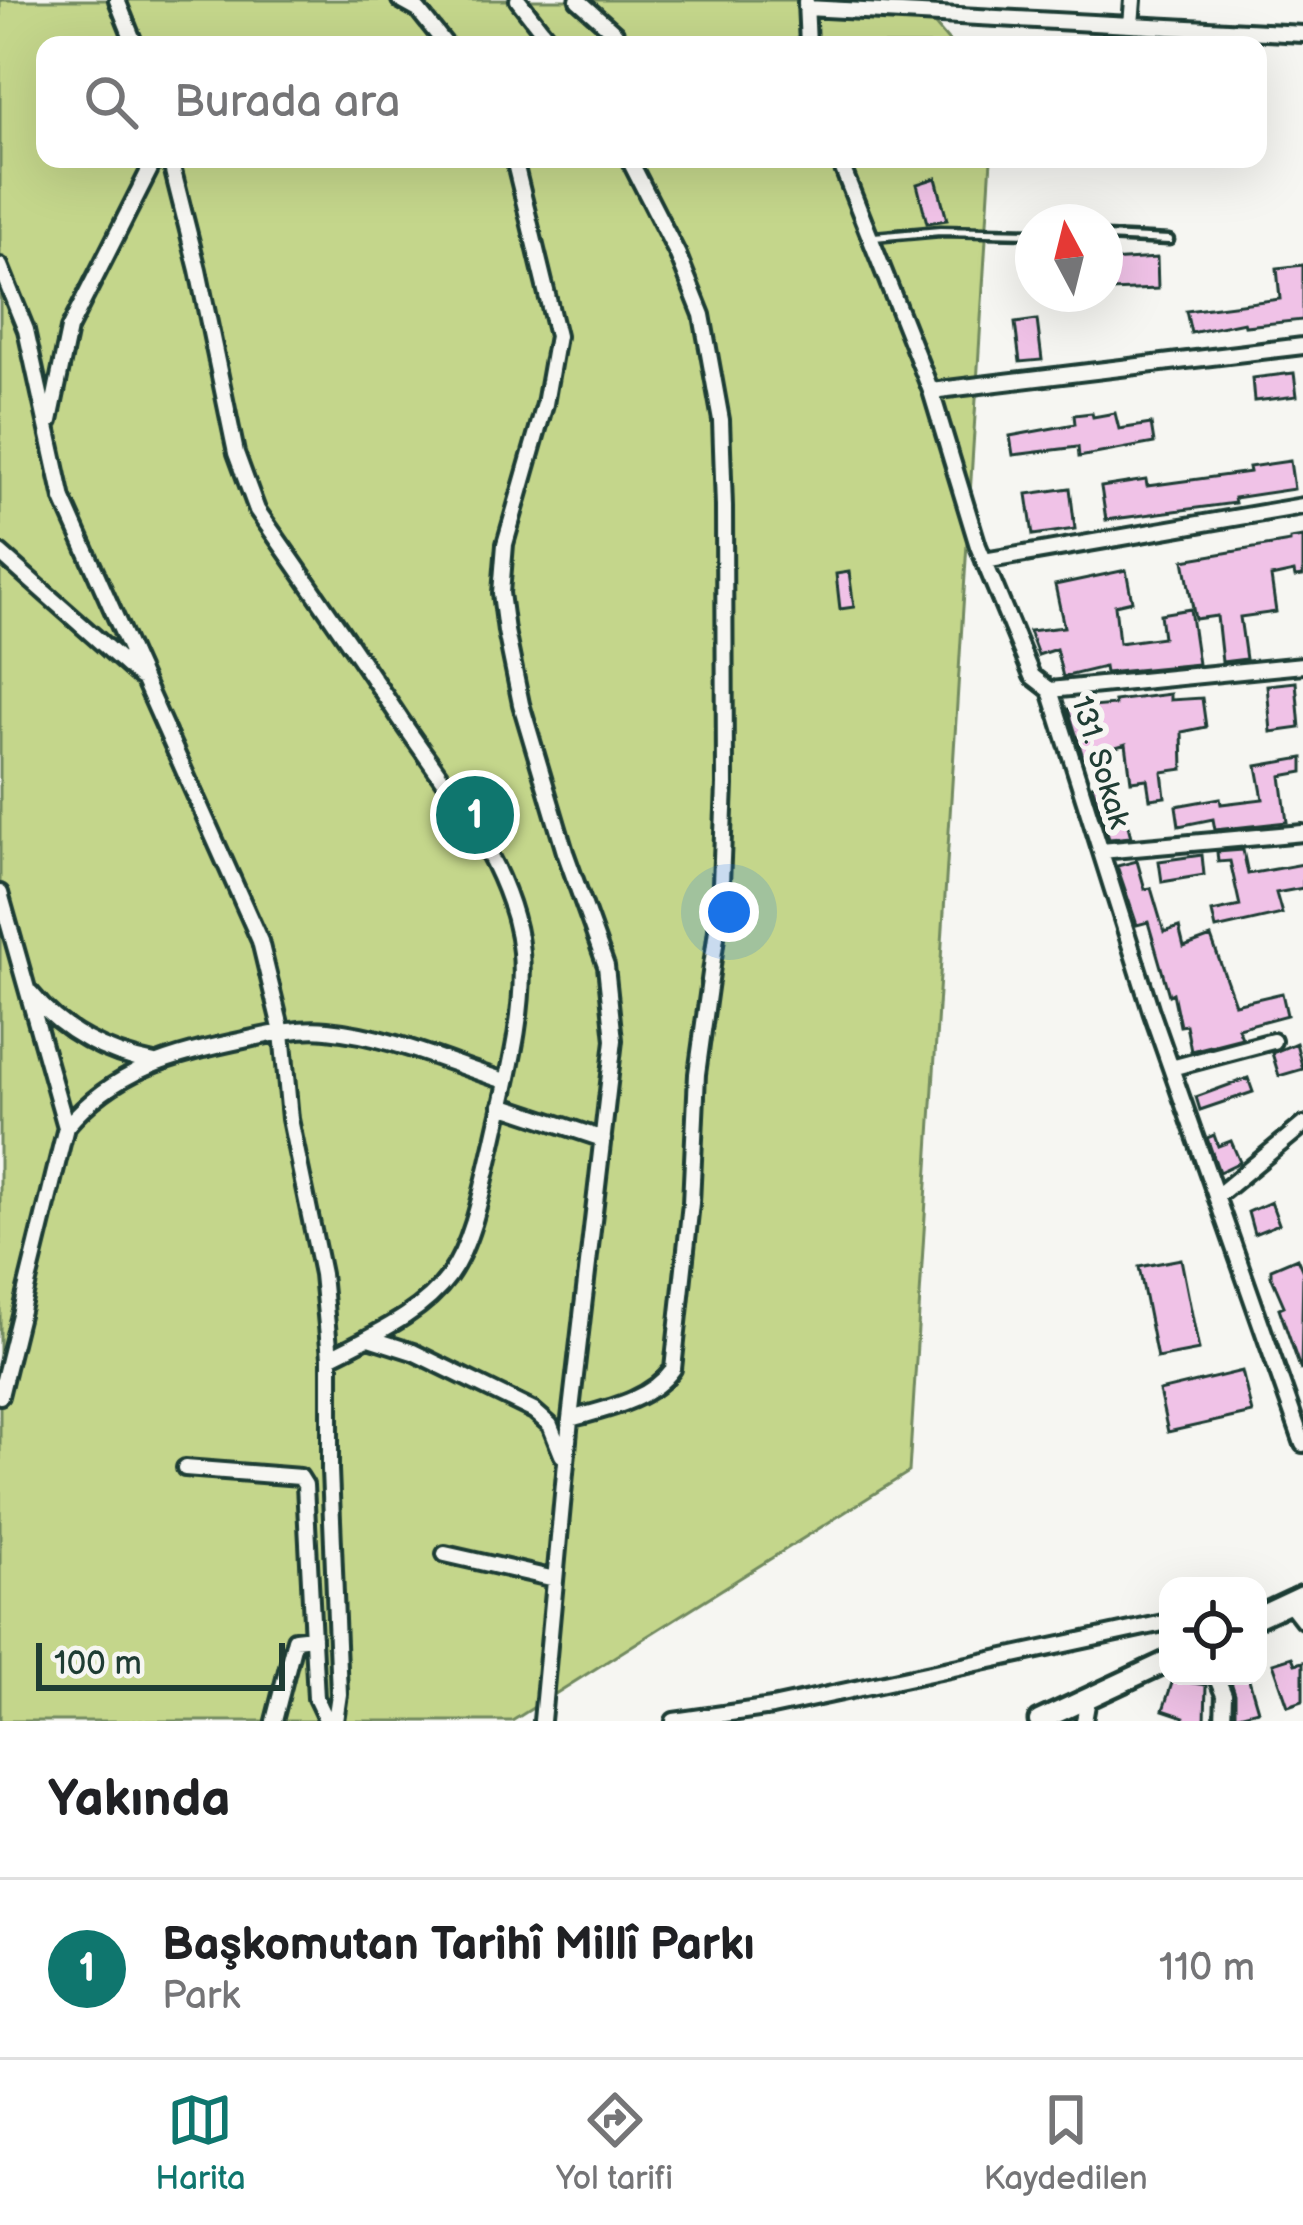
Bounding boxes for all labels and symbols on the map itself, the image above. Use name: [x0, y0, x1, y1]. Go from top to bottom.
north arrow: [1015, 204, 1123, 312]
street label: 131. Sokak: [1063, 692, 1137, 833]
pin: 1: [436, 770, 514, 860]
your location: [699, 882, 759, 942]
scale bar: [36, 1637, 285, 1690]

